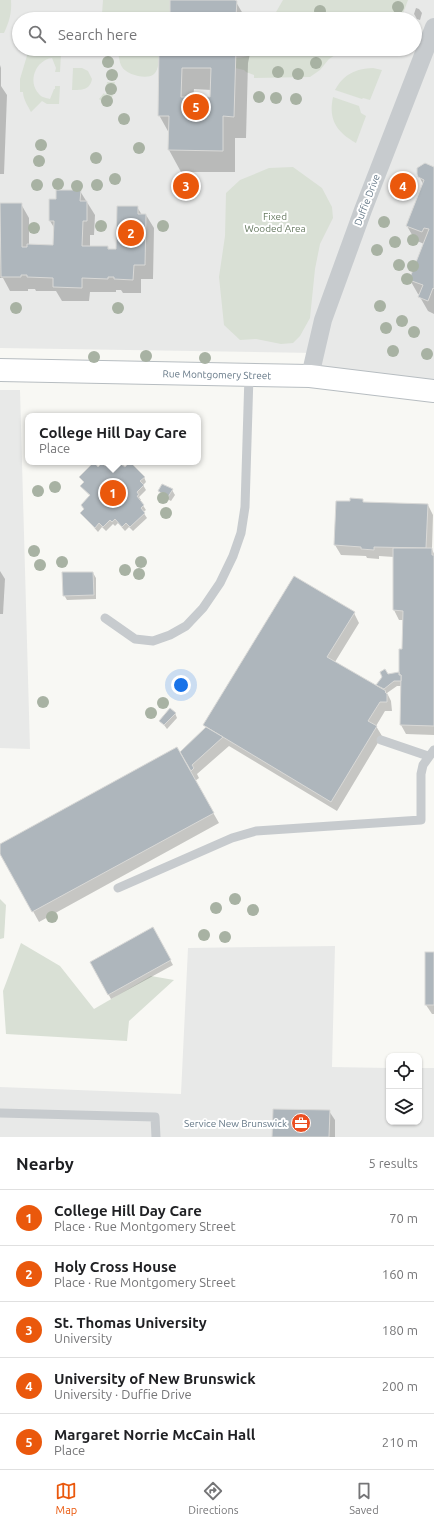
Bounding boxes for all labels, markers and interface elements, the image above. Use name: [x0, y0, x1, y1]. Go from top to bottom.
search box: [12, 12, 422, 56]
icon: search: [26, 23, 48, 45]
text: Search here: [58, 26, 137, 43]
pin: 5: [183, 92, 209, 122]
pin: 3: [173, 171, 199, 201]
pin: 4: [390, 171, 416, 201]
street label: Duffie Drive: [352, 173, 382, 227]
park label: Fixed Wooded Area: [244, 211, 306, 234]
pin: 2: [118, 218, 144, 248]
street label: Rue Montgomery Street: [162, 368, 272, 381]
popup: [25, 413, 201, 465]
text: College Hill Day Care: [39, 424, 187, 441]
text: Place: [39, 441, 70, 455]
pin: 1: [100, 478, 126, 508]
your location: [171, 675, 191, 695]
map controls: [386, 1053, 422, 1125]
button: locate: [386, 1053, 422, 1089]
button: layers: [386, 1089, 422, 1125]
office icon: Service New Brunswick: [290, 1112, 312, 1134]
place label: Service New Brunswick: [184, 1118, 287, 1129]
text: Nearby: [16, 1154, 74, 1173]
text: 5 results: [368, 1156, 418, 1170]
text: College Hill Day Care: [54, 1202, 202, 1219]
text: 1: [25, 1211, 33, 1225]
text: 70 m: [389, 1211, 418, 1225]
text: Place · Rue Montgomery Street: [54, 1219, 236, 1233]
text: Holy Cross House: [54, 1258, 177, 1275]
text: 2: [25, 1267, 33, 1281]
text: 160 m: [382, 1267, 418, 1281]
text: Place · Rue Montgomery Street: [54, 1275, 236, 1289]
text: St. Thomas University: [54, 1314, 207, 1331]
text: 3: [25, 1323, 33, 1337]
text: 180 m: [382, 1323, 418, 1337]
text: University: [54, 1331, 112, 1345]
text: University of New Brunswick: [54, 1370, 256, 1387]
text: 4: [25, 1379, 33, 1393]
text: 200 m: [382, 1379, 418, 1393]
text: University · Duffie Drive: [54, 1387, 192, 1401]
text: Margaret Norrie McCain Hall: [54, 1426, 255, 1443]
text: 5: [25, 1435, 33, 1449]
text: 210 m: [382, 1435, 418, 1449]
text: Place: [54, 1443, 85, 1457]
tab: Map: [55, 1480, 77, 1516]
tab: Directions: [188, 1480, 239, 1516]
tab: Saved: [349, 1480, 379, 1516]

